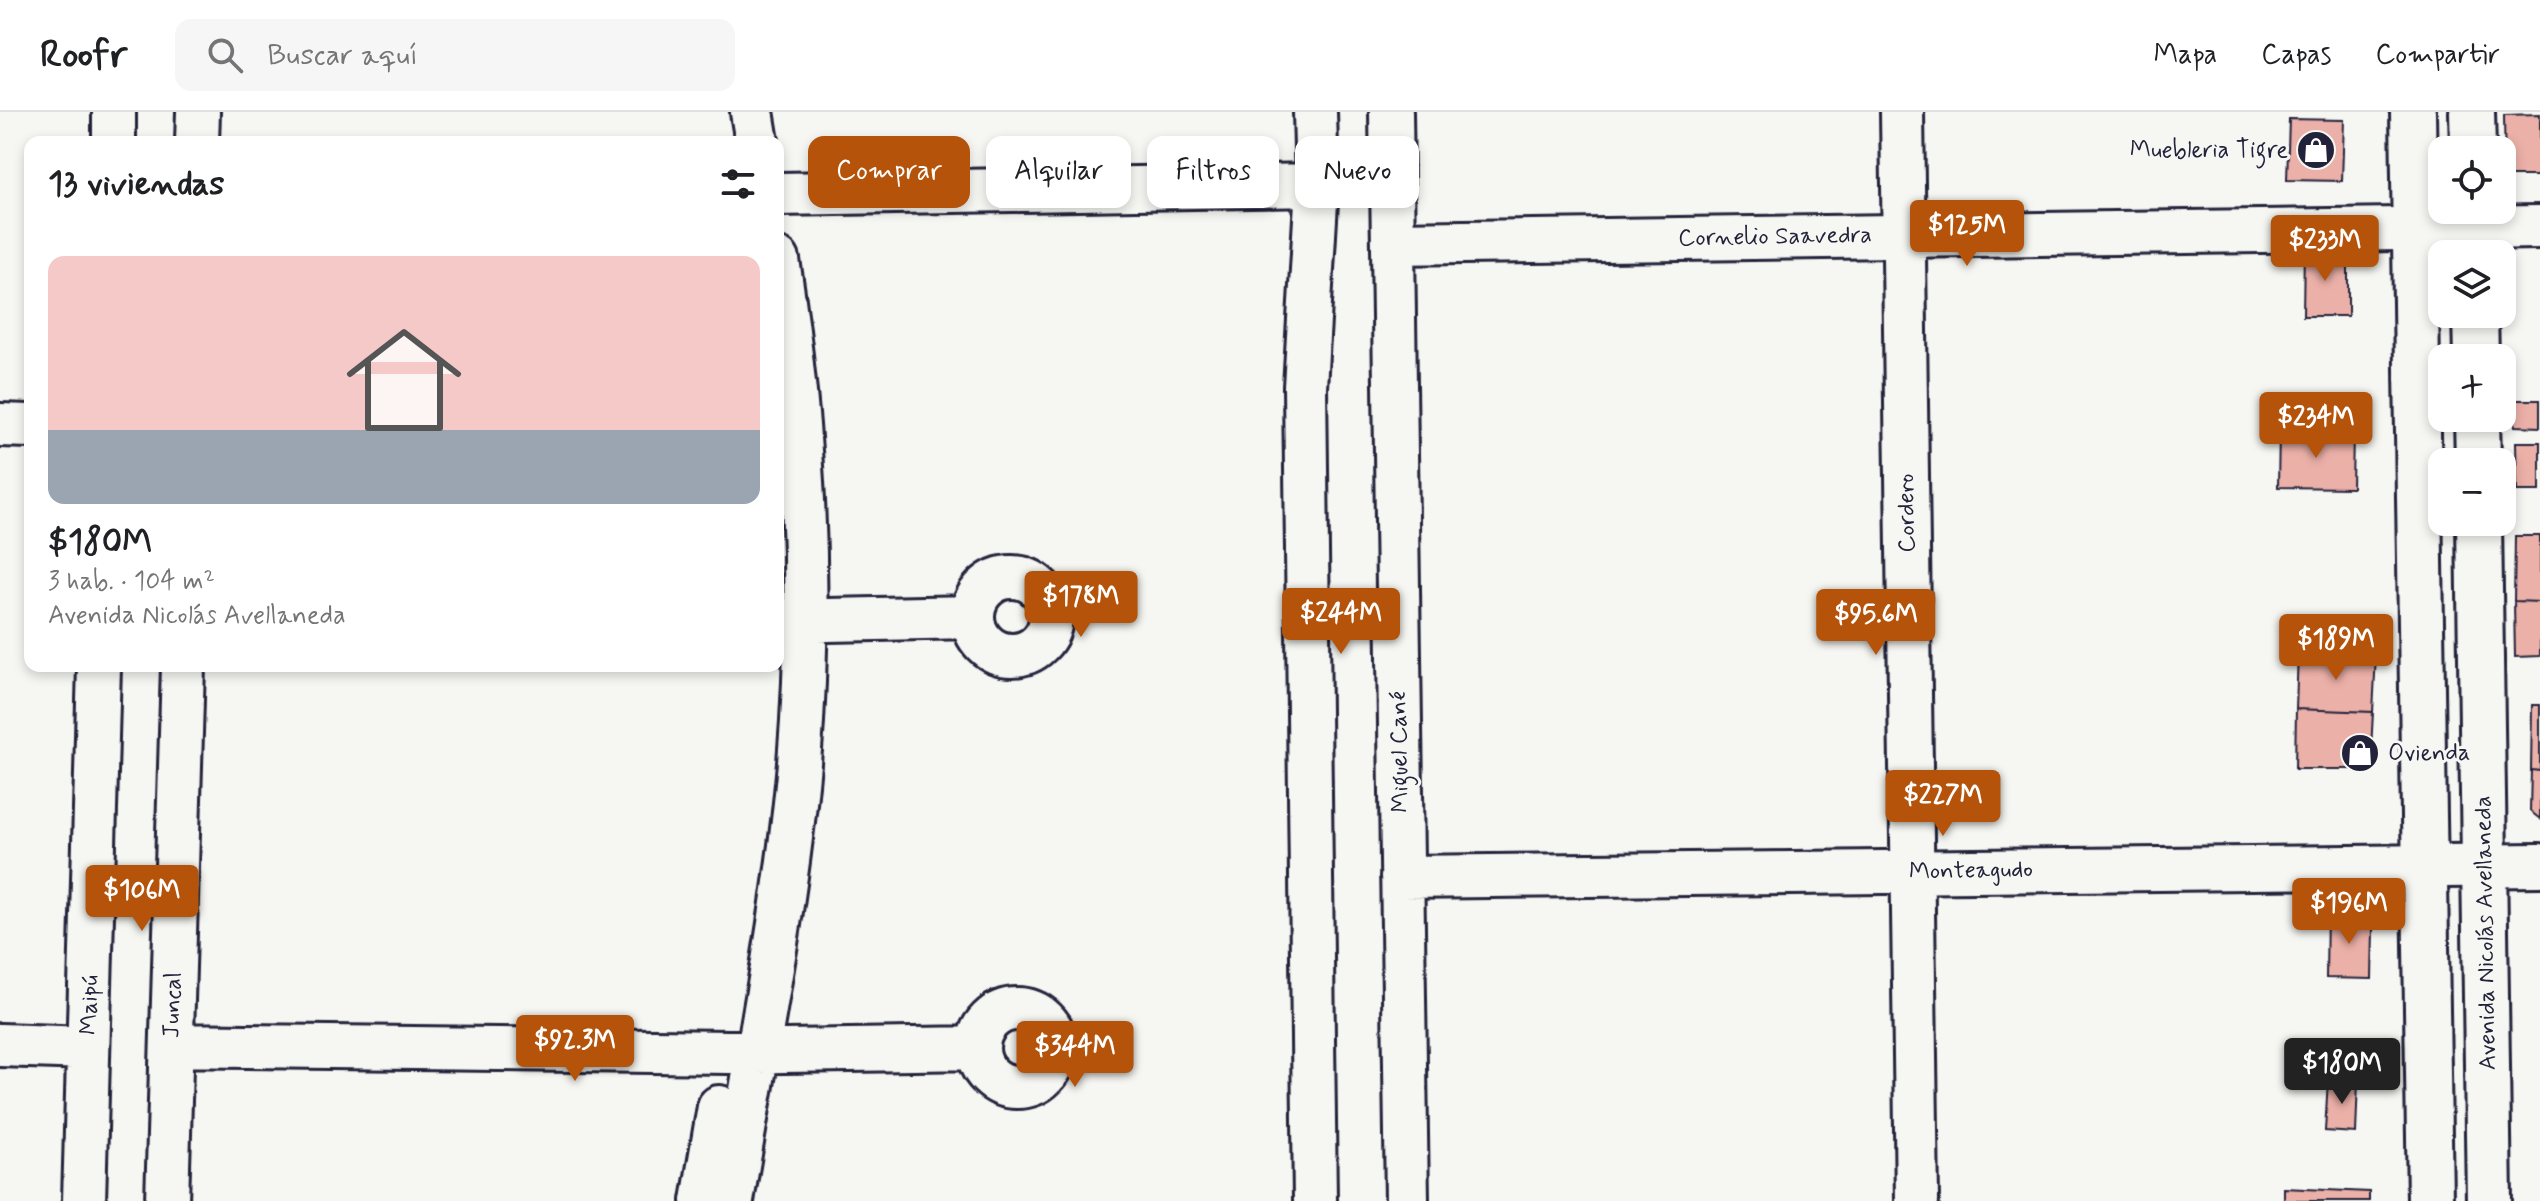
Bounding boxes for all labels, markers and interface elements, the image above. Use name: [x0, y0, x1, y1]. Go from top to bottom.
search box: [175, 19, 735, 91]
text: Roofr: [40, 31, 127, 80]
icon: search: [203, 33, 247, 77]
text: Buscar aquí: [267, 36, 418, 75]
text: Mapa: [2153, 37, 2217, 74]
text: Capas: [2261, 37, 2331, 74]
text: Compartir: [2375, 37, 2500, 74]
shop icon: Muebleria Tigre: [2295, 129, 2337, 171]
place label: Muebleria Tigre: [2130, 135, 2288, 169]
chip: Comprar: [808, 136, 970, 208]
chip: Alquilar: [986, 136, 1131, 208]
chip: Filtros: [1147, 136, 1279, 208]
chip: Nuevo: [1295, 136, 1419, 208]
map controls: [2428, 136, 2516, 536]
button: locate: [2428, 136, 2516, 224]
text: 13 viviendas: [48, 162, 224, 207]
icon: filters: [716, 162, 760, 206]
pin: $125M: [1911, 200, 2023, 268]
text: $125M: [1928, 209, 2006, 243]
pin: $233M: [2269, 215, 2381, 283]
street label: Cornelio Saavedra: [1678, 220, 1872, 254]
text: $233M: [2289, 224, 2361, 258]
button: layers: [2428, 240, 2516, 328]
icon: home: [332, 308, 476, 452]
button: +: [2428, 344, 2516, 432]
pin: $234M: [2260, 392, 2372, 460]
text: $234M: [2277, 401, 2355, 435]
button: −: [2428, 448, 2516, 536]
street label: Cordero: [1891, 473, 1923, 553]
text: $180M: [48, 520, 152, 565]
text: 3 hab. · 104 m²: [48, 565, 215, 599]
pin: $178M: [1025, 571, 1137, 639]
text: $178M: [1043, 580, 1119, 614]
pin: $244M: [1285, 588, 1397, 656]
pin: $95.6M: [1811, 589, 1941, 657]
text: $244M: [1300, 597, 1382, 631]
text: $95.6M: [1834, 598, 1918, 632]
text: Avenida Nicolás Avellaneda: [48, 599, 346, 633]
pin: $189M: [2280, 614, 2392, 682]
text: $189M: [2297, 623, 2375, 657]
street label: Miguel Cané: [1383, 691, 1420, 813]
shop icon: Ovienda: [2339, 732, 2381, 774]
place label: Ovienda: [2388, 738, 2470, 769]
pin: $227M: [1887, 770, 1999, 838]
text: $227M: [1903, 779, 1983, 813]
street label: Avenida Nicolás Avellaneda: [2468, 795, 2504, 1071]
street label: Monteagudo: [1909, 854, 2033, 888]
pin: $106M: [86, 865, 198, 933]
text: $106M: [104, 874, 180, 908]
pin: $196M: [2293, 878, 2405, 946]
text: $196M: [2310, 887, 2388, 921]
street label: Juncal: [156, 972, 190, 1038]
street label: Maipú: [73, 974, 107, 1036]
pin: $92.3M: [510, 1015, 640, 1083]
pin: $344M: [1019, 1021, 1131, 1089]
text: $92.3M: [534, 1024, 616, 1058]
text: $344M: [1035, 1030, 1115, 1064]
pin: $180M: [2286, 1038, 2398, 1106]
text: $180M: [2302, 1047, 2382, 1081]

